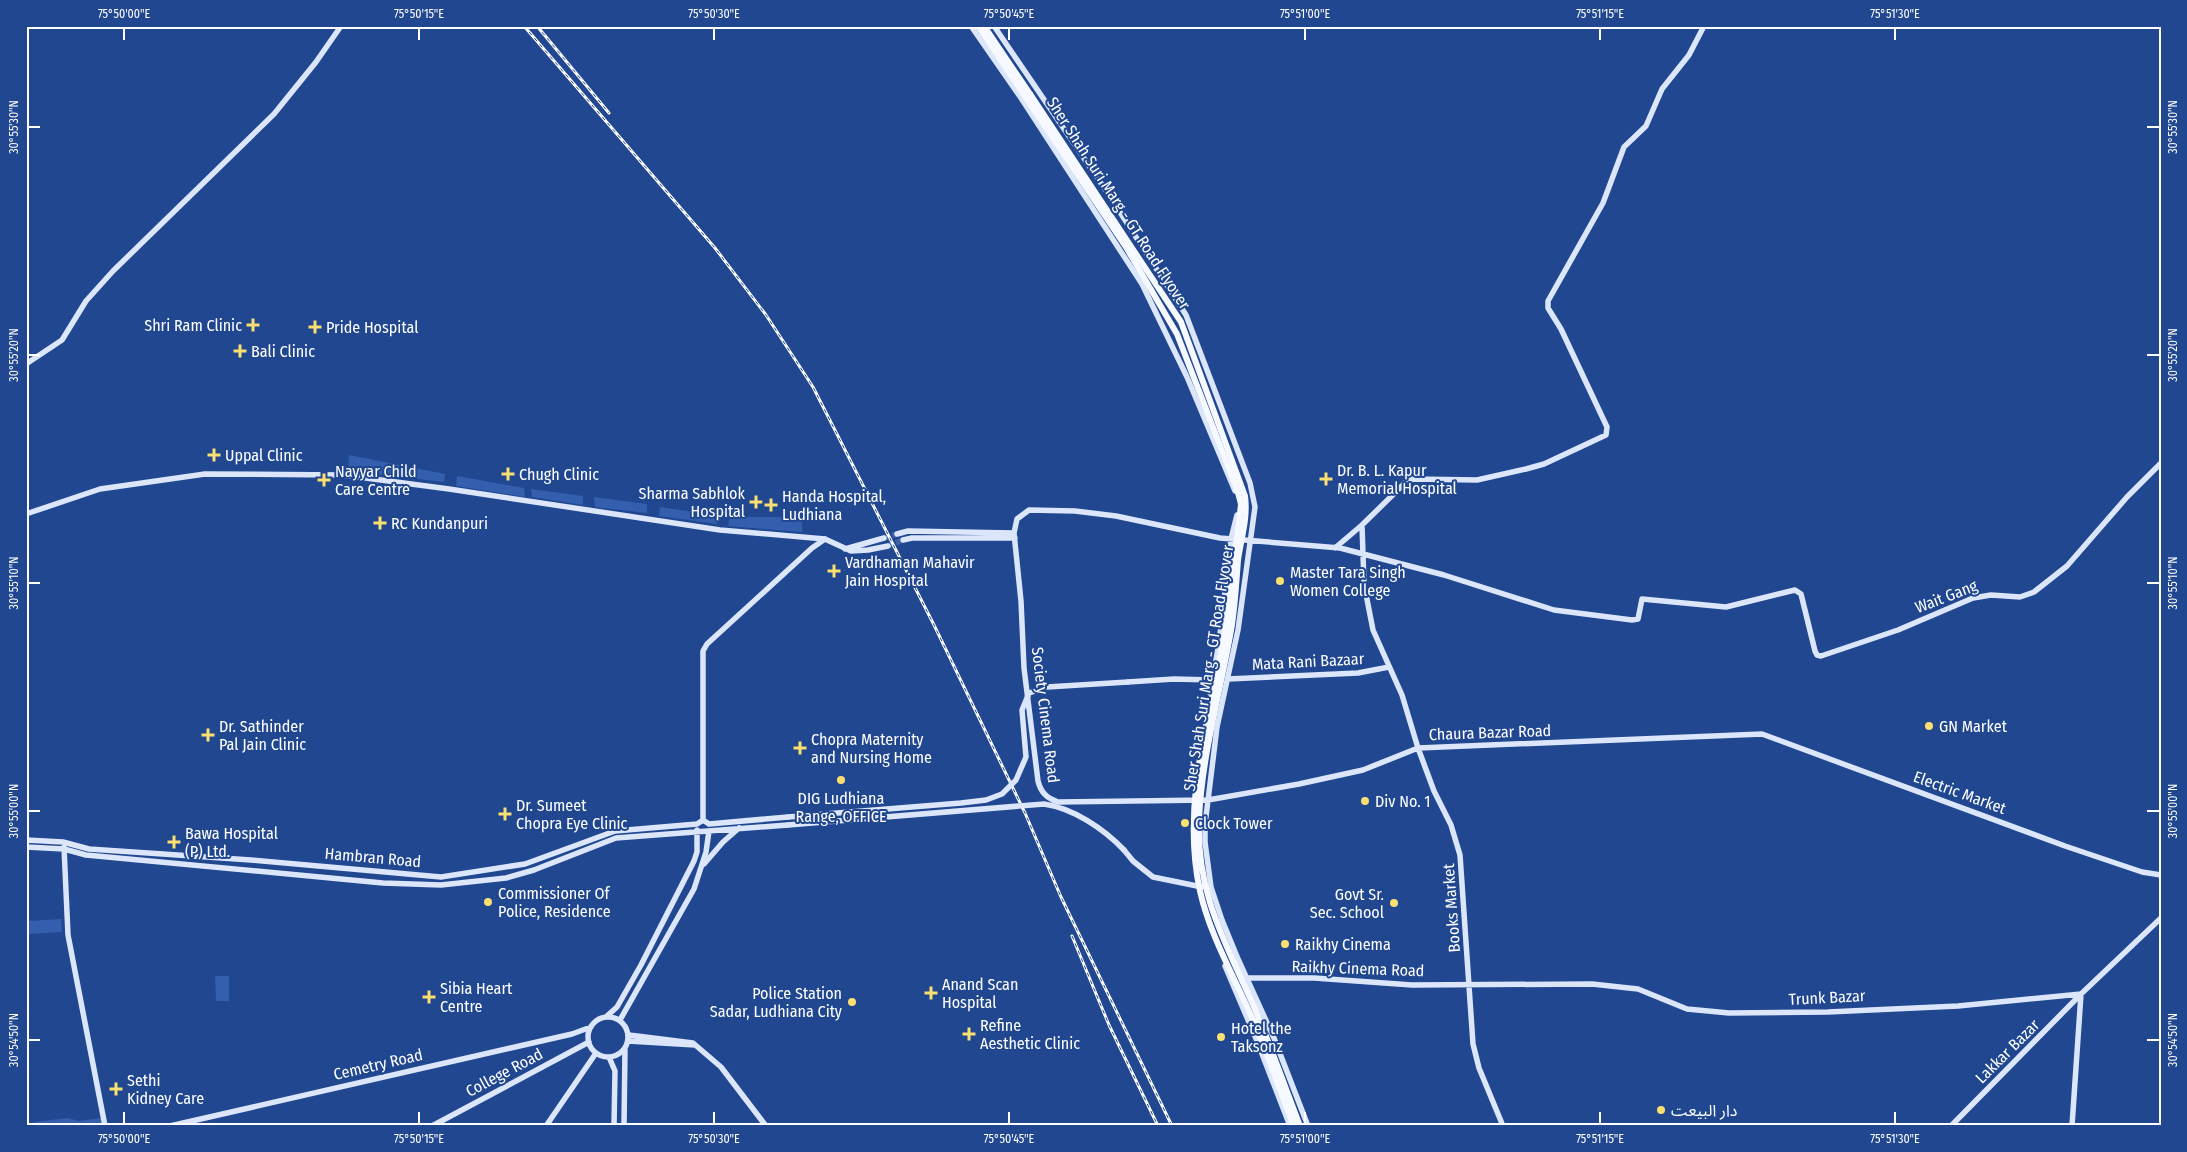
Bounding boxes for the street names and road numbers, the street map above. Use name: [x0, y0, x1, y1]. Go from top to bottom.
street label: Sher Shah Suri Marg - GT Road Flyover: [1043, 94, 1195, 313]
street label: Sher Shah Suri Marg - GT Road Flyover: [1180, 543, 1237, 793]
street label: Wait Gang: [1912, 576, 1981, 617]
street label: Society Cinema Road: [1028, 646, 1063, 784]
street label: Mata Rani Bazaar: [1251, 649, 1365, 674]
street label: Chaura Bazar Road: [1429, 721, 1551, 744]
street label: Electric Market: [1911, 767, 2009, 818]
street label: Hambran Road: [324, 844, 422, 871]
street label: Books Market: [1439, 862, 1464, 953]
street label: Raikhy Cinema Road: [1291, 957, 1425, 980]
street label: Trunk Bazar: [1788, 986, 1866, 1009]
street label: Lakkar Bazar: [1971, 1015, 2044, 1087]
street label: College Road: [462, 1044, 546, 1101]
street label: Cemetry Road: [332, 1045, 424, 1084]

